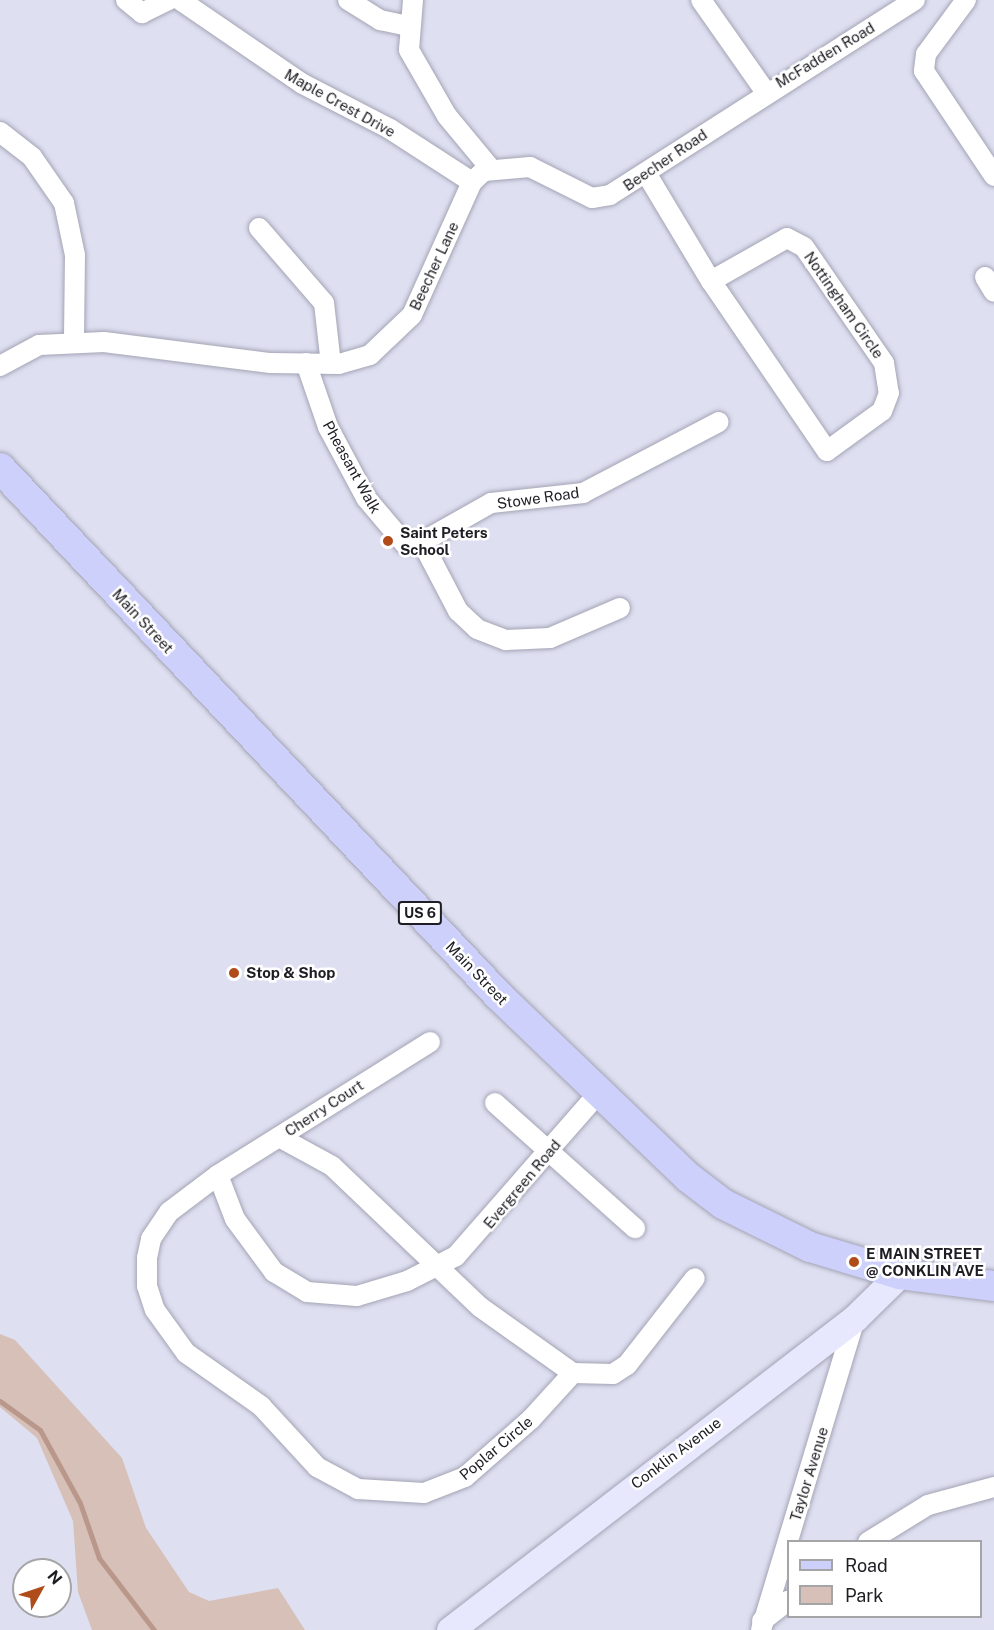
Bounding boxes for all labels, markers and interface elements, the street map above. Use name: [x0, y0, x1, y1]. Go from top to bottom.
street label: McFadden Road: [772, 18, 878, 92]
street label: Maple Crest Drive: [281, 65, 399, 141]
street label: Beecher Road: [620, 125, 710, 195]
street label: Beecher Lane: [406, 219, 462, 313]
street label: Nottingham Circle: [800, 248, 888, 362]
street label: Pheasant Walk: [319, 417, 385, 517]
street label: Stowe Road: [496, 483, 580, 513]
place label: Saint Peters School: [400, 523, 488, 558]
marker: Saint Peters School: [381, 534, 395, 548]
street label: Main Street: [109, 585, 177, 657]
road number: US 6: [398, 902, 442, 924]
street label: Main Street: [442, 937, 512, 1009]
place label: Stop & Shop: [246, 964, 335, 982]
marker: Stop & Shop: [227, 966, 241, 980]
street label: Cherry Court: [281, 1076, 367, 1140]
street label: Evergreen Road: [480, 1136, 564, 1232]
place label: E MAIN STREET @ CONKLIN AVE: [866, 1244, 984, 1279]
marker: E MAIN STREET @ CONKLIN AVE: [847, 1255, 861, 1269]
street label: Poplar Circle: [456, 1412, 536, 1484]
street label: Conklin Avenue: [627, 1413, 725, 1493]
street label: Taylor Avenue: [786, 1425, 832, 1523]
legend: [787, 1540, 982, 1618]
text: Road: [845, 1555, 888, 1576]
north arrow: [12, 1558, 72, 1618]
text: N: [43, 1566, 66, 1588]
text: Park: [845, 1585, 883, 1606]

